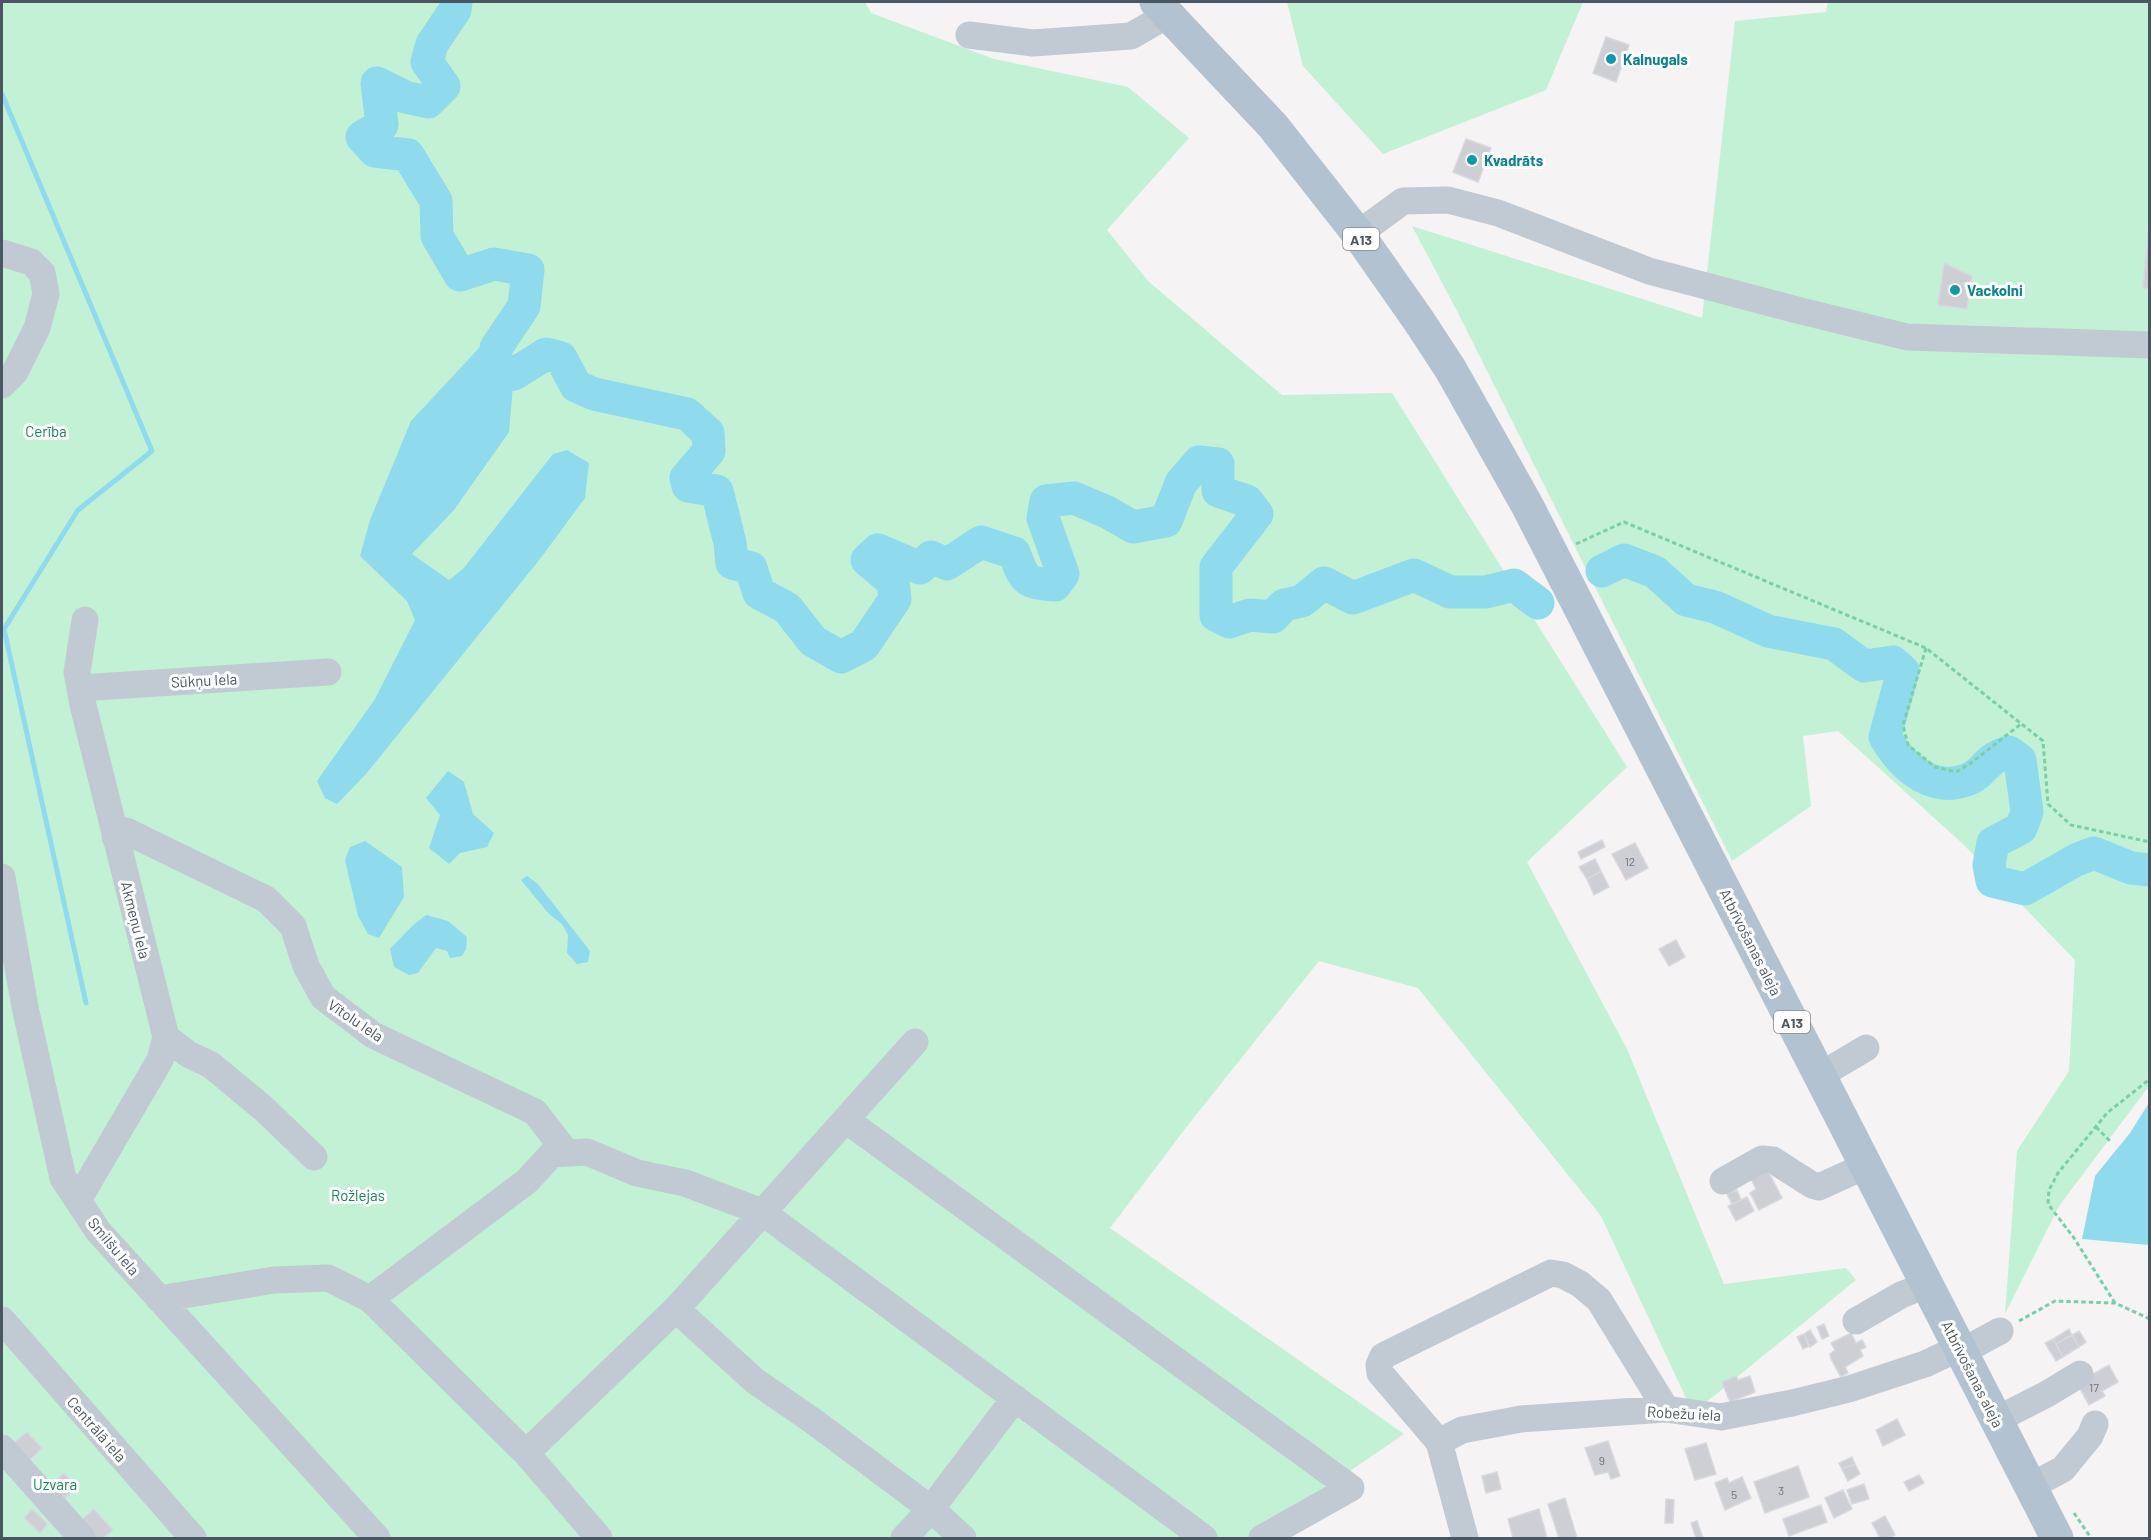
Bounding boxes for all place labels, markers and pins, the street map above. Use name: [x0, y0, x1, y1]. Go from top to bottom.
place label: Kalnugals: [1623, 50, 1688, 68]
marker: Kalnugals: [1604, 52, 1618, 66]
place label: Kvadrāts: [1484, 151, 1544, 169]
marker: Kvadrāts: [1465, 153, 1479, 167]
place label: Vackolni: [1967, 281, 2023, 299]
marker: Vackolni: [1948, 283, 1962, 297]

